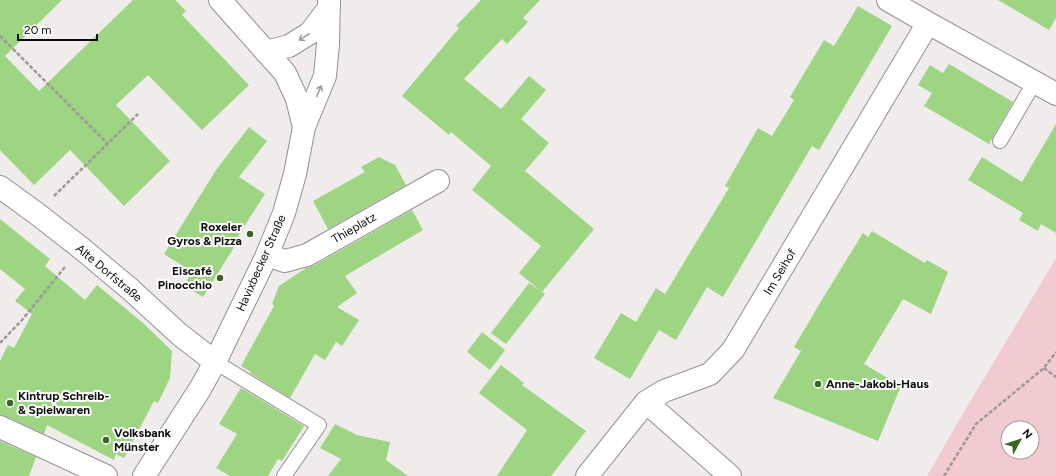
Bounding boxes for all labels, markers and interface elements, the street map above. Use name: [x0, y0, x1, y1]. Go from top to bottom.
scale bar: [18, 16, 97, 42]
text: 20 m: [24, 23, 52, 37]
one-way arrow: [298, 33, 309, 41]
one-way arrow: [316, 86, 323, 98]
street label: Thieplatz: [329, 210, 379, 246]
street label: Havixbecker Straße: [233, 212, 289, 314]
place label: Roxeler Gyros & Pizza: [167, 220, 242, 248]
marker: Roxeler Gyros & Pizza: [245, 229, 255, 239]
street label: Alte Dorfstraße: [73, 241, 145, 305]
street label: Im Seihof: [761, 246, 799, 298]
place label: Eiscafé Pinocchio: [158, 264, 212, 292]
marker: Eiscafé Pinocchio: [215, 273, 225, 283]
place label: Anne-Jakobi-Haus: [826, 377, 929, 391]
marker: Anne-Jakobi-Haus: [813, 379, 823, 389]
place label: Kintrup Schreib- & Spielwaren: [18, 389, 109, 417]
marker: Kintrup Schreib- & Spielwaren: [5, 398, 15, 408]
north arrow: [1000, 420, 1040, 460]
place label: Volksbank Münster: [114, 426, 172, 454]
text: N: [1020, 426, 1035, 441]
marker: Volksbank Münster: [101, 435, 111, 445]

